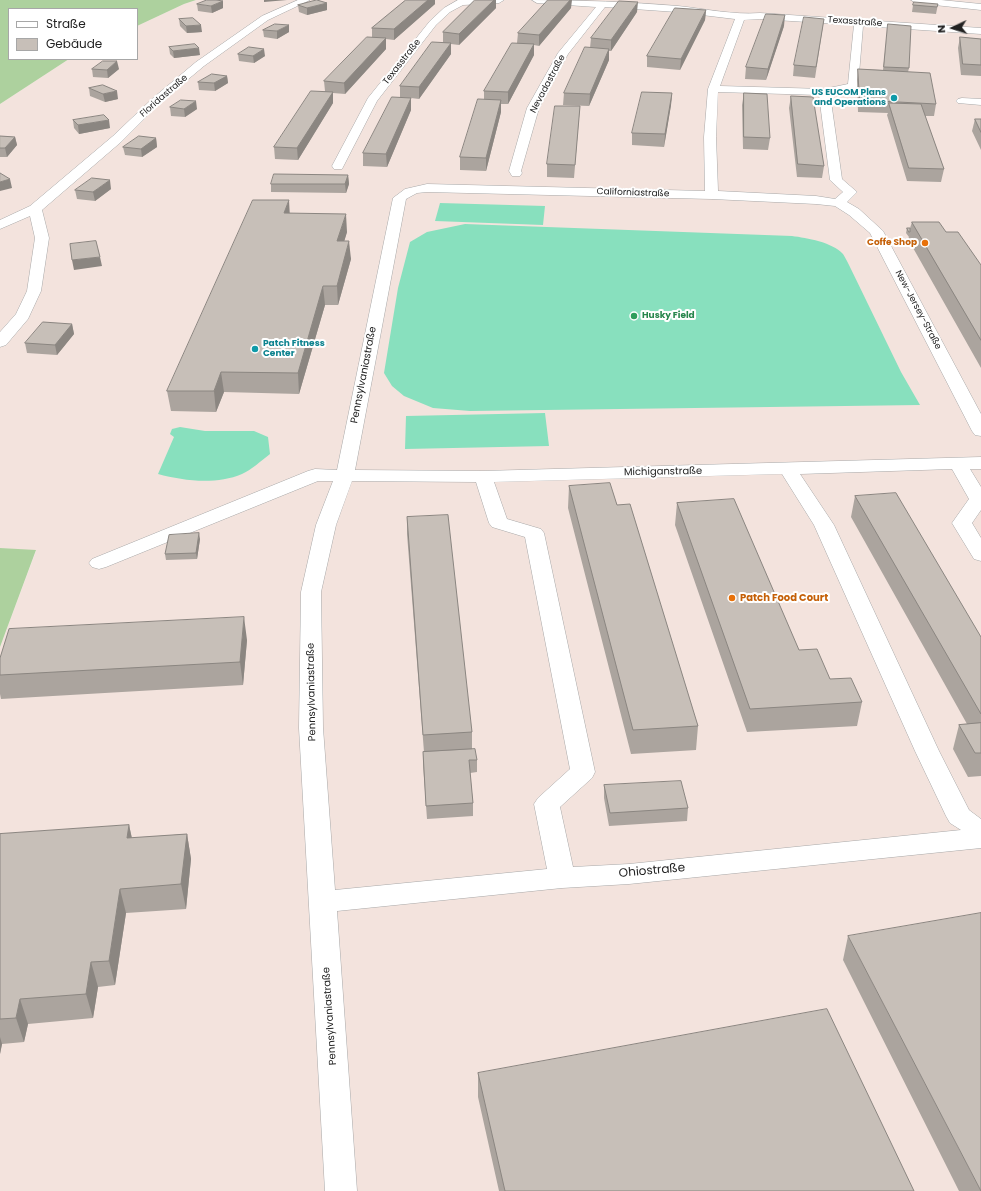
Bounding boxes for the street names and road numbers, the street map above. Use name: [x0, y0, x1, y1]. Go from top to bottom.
street label: Texasstraße: [827, 15, 883, 29]
street label: Texasstraße: [381, 37, 423, 87]
street label: Nevadastraße: [528, 53, 568, 115]
street label: Floridastraße: [138, 72, 190, 120]
street label: Californiastraße: [596, 186, 670, 200]
street label: New-Jersey-Straße: [893, 269, 943, 351]
street label: Pennsylvaniastraße: [349, 326, 379, 424]
street label: Michiganstraße: [624, 465, 702, 479]
street label: Pennsylvaniastraße: [305, 643, 319, 741]
street label: Ohiostraße: [618, 861, 686, 881]
street label: Pennsylvaniastraße: [321, 966, 339, 1066]

